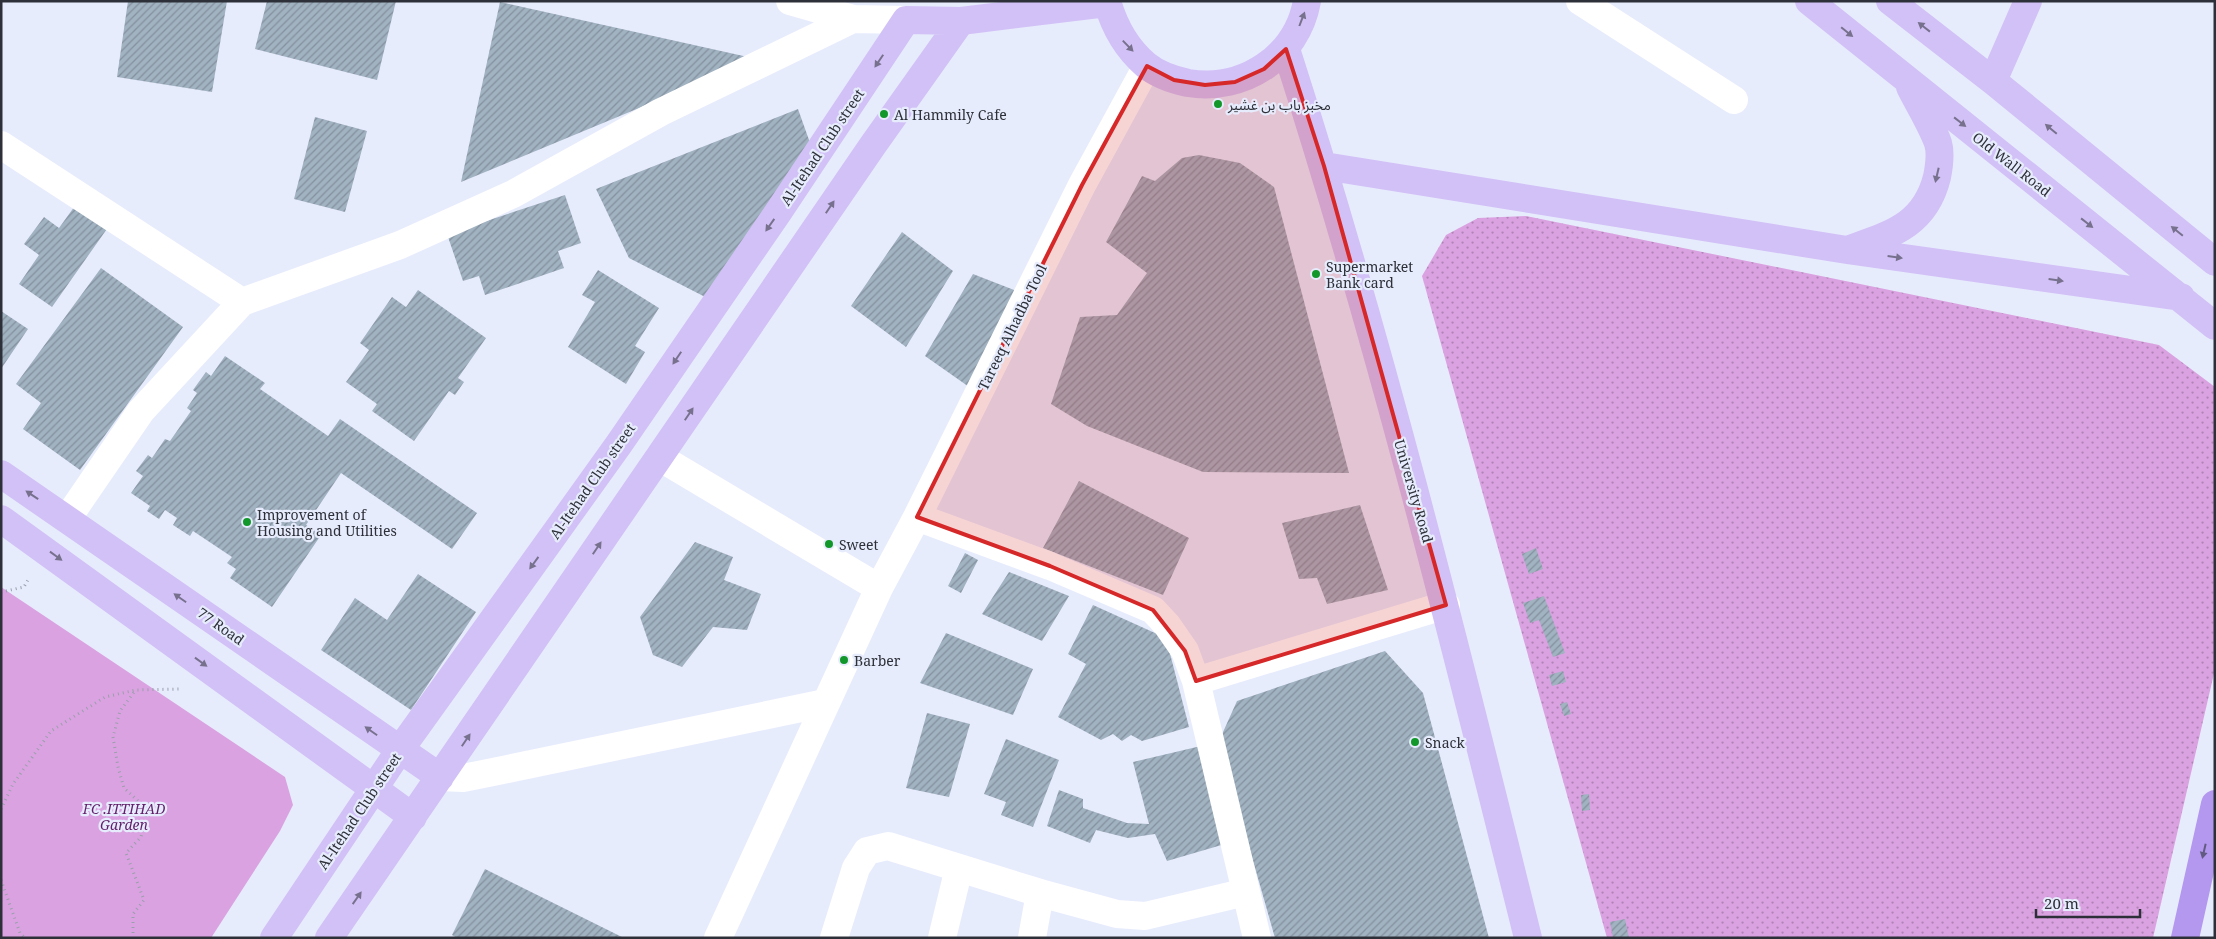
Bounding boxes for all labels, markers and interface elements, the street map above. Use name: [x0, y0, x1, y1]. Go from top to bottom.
one-way arrow: [1298, 11, 1306, 26]
one-way arrow: [1918, 22, 1931, 33]
one-way arrow: [1841, 26, 1853, 37]
one-way arrow: [1122, 40, 1134, 52]
one-way arrow: [874, 54, 884, 67]
street label: Al-Itehad Club street: [776, 85, 868, 209]
place label: مخبز باب بن غشير: [1227, 95, 1331, 114]
marker: مخبز باب بن غشير: [1212, 98, 1224, 110]
place label: Al Hammily Cafe: [894, 105, 1007, 124]
marker: Al Hammily Cafe: [878, 108, 890, 120]
one-way arrow: [1953, 117, 1966, 128]
one-way arrow: [2045, 123, 2058, 134]
street label: Old Wall Road: [1969, 127, 2055, 201]
one-way arrow: [1933, 167, 1941, 182]
one-way arrow: [825, 201, 835, 214]
one-way arrow: [2080, 217, 2093, 228]
one-way arrow: [765, 218, 775, 232]
one-way arrow: [2171, 226, 2184, 237]
one-way arrow: [1887, 253, 1903, 261]
place label: Supermarket Bank card: [1326, 257, 1413, 292]
street label: Tareeq Alhadba Tool: [973, 260, 1051, 393]
marker: Supermarket Bank card: [1310, 268, 1322, 280]
one-way arrow: [2048, 276, 2064, 284]
one-way arrow: [672, 352, 682, 365]
one-way arrow: [684, 407, 694, 420]
street label: Al-Itehad Club street: [545, 419, 639, 543]
street label: University Road: [1390, 437, 1438, 545]
one-way arrow: [26, 490, 39, 500]
place label: Improvement of Housing and Utilities: [257, 505, 397, 540]
marker: Improvement of Housing and Utilities: [241, 516, 253, 528]
place label: Sweet: [839, 535, 879, 554]
marker: Sweet: [823, 538, 835, 550]
one-way arrow: [592, 541, 602, 555]
one-way arrow: [49, 551, 62, 562]
one-way arrow: [529, 557, 539, 570]
one-way arrow: [173, 593, 187, 603]
street label: 77 Road: [194, 603, 248, 649]
place label: Barber: [854, 651, 901, 670]
marker: Barber: [838, 654, 850, 666]
one-way arrow: [194, 657, 208, 667]
one-way arrow: [364, 726, 378, 736]
one-way arrow: [461, 733, 471, 747]
place label: Snack: [1425, 733, 1465, 752]
marker: Snack: [1409, 736, 1421, 748]
street label: Al-Itehad Club street: [313, 749, 405, 873]
park label: FC .ITTIHAD Garden: [82, 799, 165, 834]
one-way arrow: [2200, 844, 2208, 859]
scale bar: [2036, 886, 2140, 918]
one-way arrow: [352, 891, 362, 905]
text: 20 m: [2044, 893, 2079, 913]

